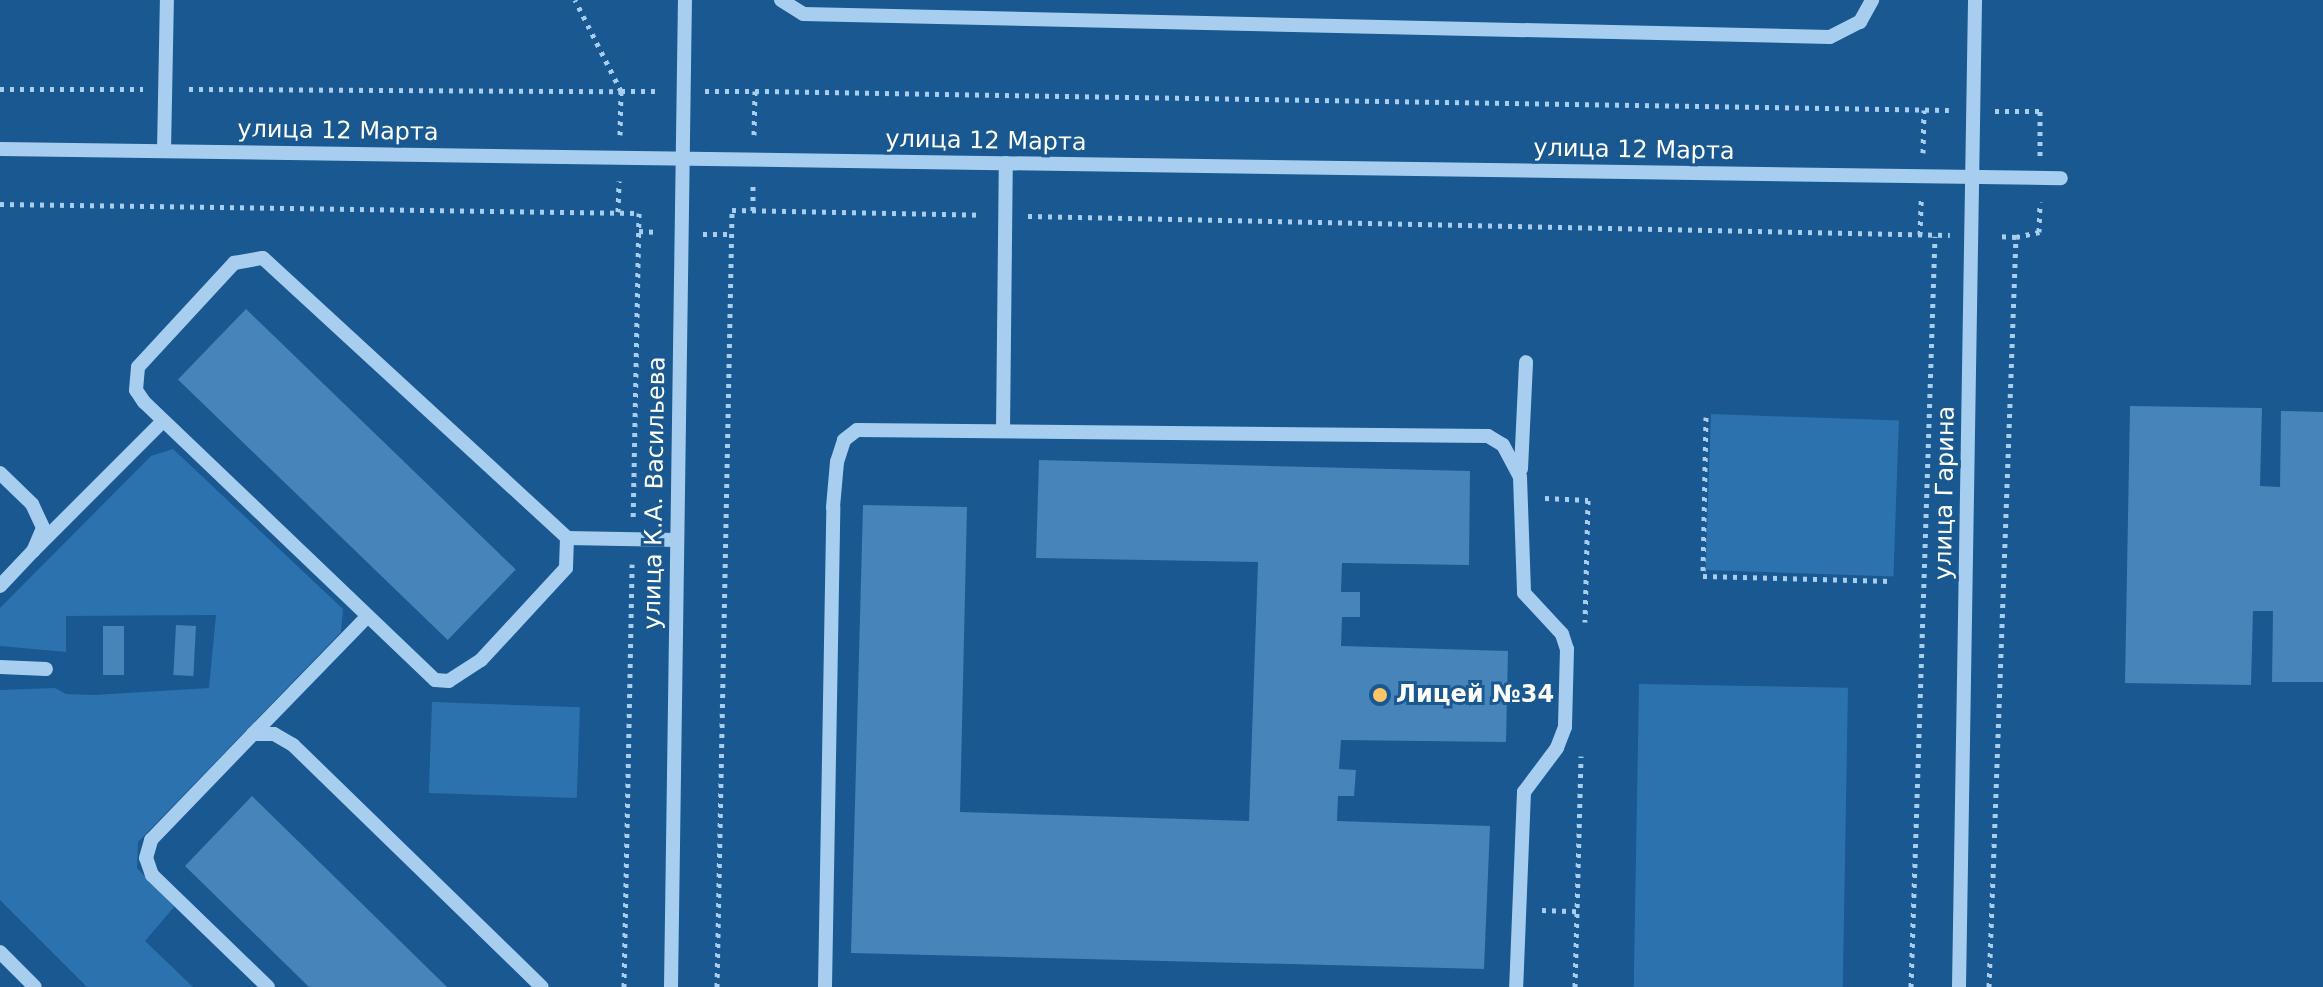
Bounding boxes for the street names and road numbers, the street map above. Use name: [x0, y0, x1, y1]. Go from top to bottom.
street label: улица 12 Марта: [237, 115, 439, 147]
street label: улица 12 Марта: [885, 125, 1087, 157]
street label: улица 12 Марта: [1533, 134, 1735, 166]
street label: улица К.А. Васильева: [638, 356, 672, 630]
street label: улица Гарина: [1929, 406, 1961, 580]

